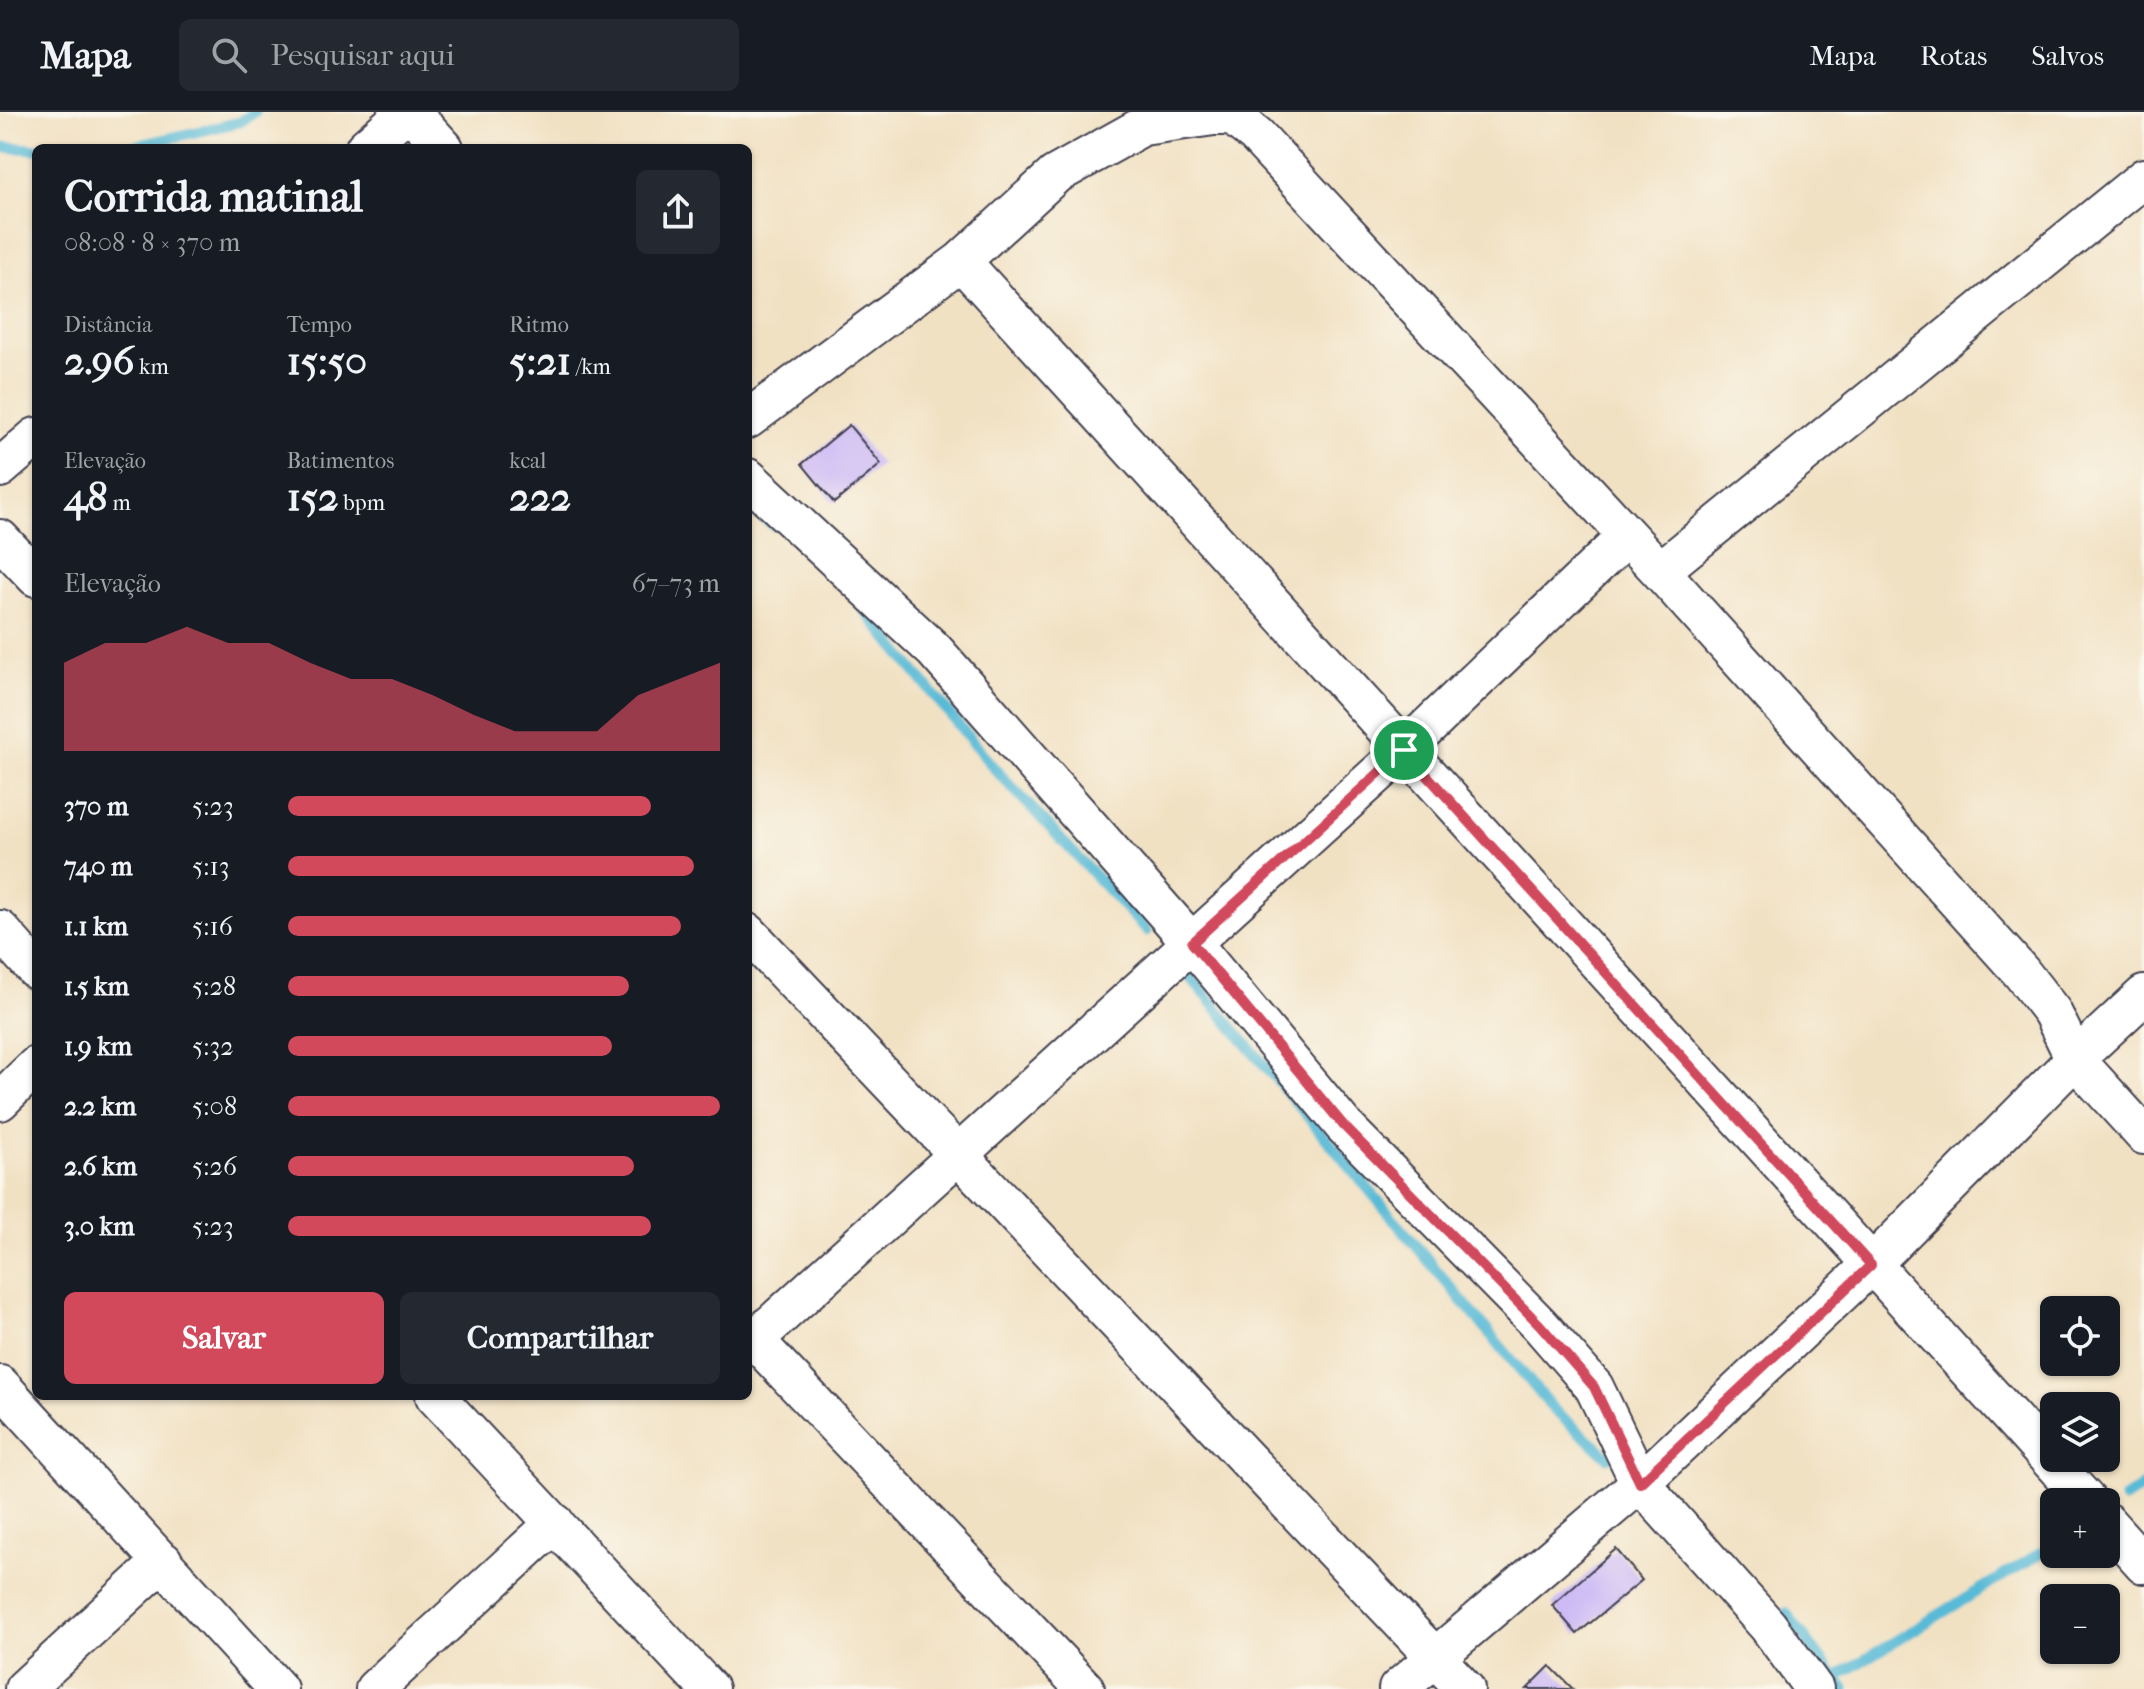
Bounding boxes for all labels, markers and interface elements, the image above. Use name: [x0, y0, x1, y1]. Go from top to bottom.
search box: [179, 19, 739, 91]
text: Mapa: [40, 33, 131, 78]
icon: search: [207, 33, 251, 77]
text: Pesquisar aqui: [271, 38, 455, 73]
text: Mapa: [1809, 39, 1876, 72]
text: Rotas: [1920, 39, 1987, 72]
text: Salvos: [2031, 39, 2104, 72]
button: share: [636, 170, 720, 254]
text: Corrida matinal: [64, 171, 363, 222]
text: 08:08 · 8 × 370 m: [64, 227, 240, 258]
text: Distância: [64, 312, 152, 338]
text: Tempo: [287, 312, 352, 338]
text: Ritmo: [509, 312, 569, 338]
text: 2.96: [64, 338, 134, 384]
text: 15:50: [287, 338, 367, 384]
text: 5:21: [509, 338, 571, 384]
text: km: [134, 354, 169, 380]
text: /km: [571, 354, 611, 380]
text: Elevação: [64, 448, 146, 474]
text: Batimentos: [287, 448, 394, 474]
text: kcal: [509, 448, 546, 474]
text: 48: [64, 474, 108, 520]
text: 152: [287, 474, 339, 520]
text: 222: [509, 474, 571, 520]
text: m: [108, 490, 131, 516]
text: bpm: [339, 490, 385, 516]
text: Elevação: [64, 568, 161, 599]
text: 67–73 m: [632, 568, 720, 599]
pin: [1370, 716, 1438, 784]
icon: arrive: [1382, 728, 1426, 772]
text: 370 m: [64, 791, 129, 822]
text: 5:23: [192, 791, 234, 822]
text: 740 m: [64, 851, 133, 882]
text: 5:13: [192, 851, 229, 882]
text: 1.1 km: [64, 911, 128, 942]
text: 5:16: [192, 911, 233, 942]
text: 1.5 km: [64, 971, 129, 1002]
text: 5:28: [192, 971, 236, 1002]
text: 1.9 km: [64, 1031, 132, 1062]
text: 5:32: [192, 1031, 234, 1062]
text: 2.2 km: [64, 1091, 136, 1122]
text: 5:08: [192, 1091, 237, 1122]
text: 2.6 km: [64, 1151, 137, 1182]
text: 5:26: [192, 1151, 237, 1182]
text: 3.0 km: [64, 1211, 135, 1242]
text: 5:23: [192, 1211, 234, 1242]
button: Salvar: [64, 1292, 384, 1384]
button: Compartilhar: [400, 1292, 720, 1384]
map controls: [2040, 1296, 2120, 1664]
button: locate: [2040, 1296, 2120, 1376]
button: layers: [2040, 1392, 2120, 1472]
button: +: [2040, 1488, 2120, 1568]
button: −: [2040, 1584, 2120, 1664]

